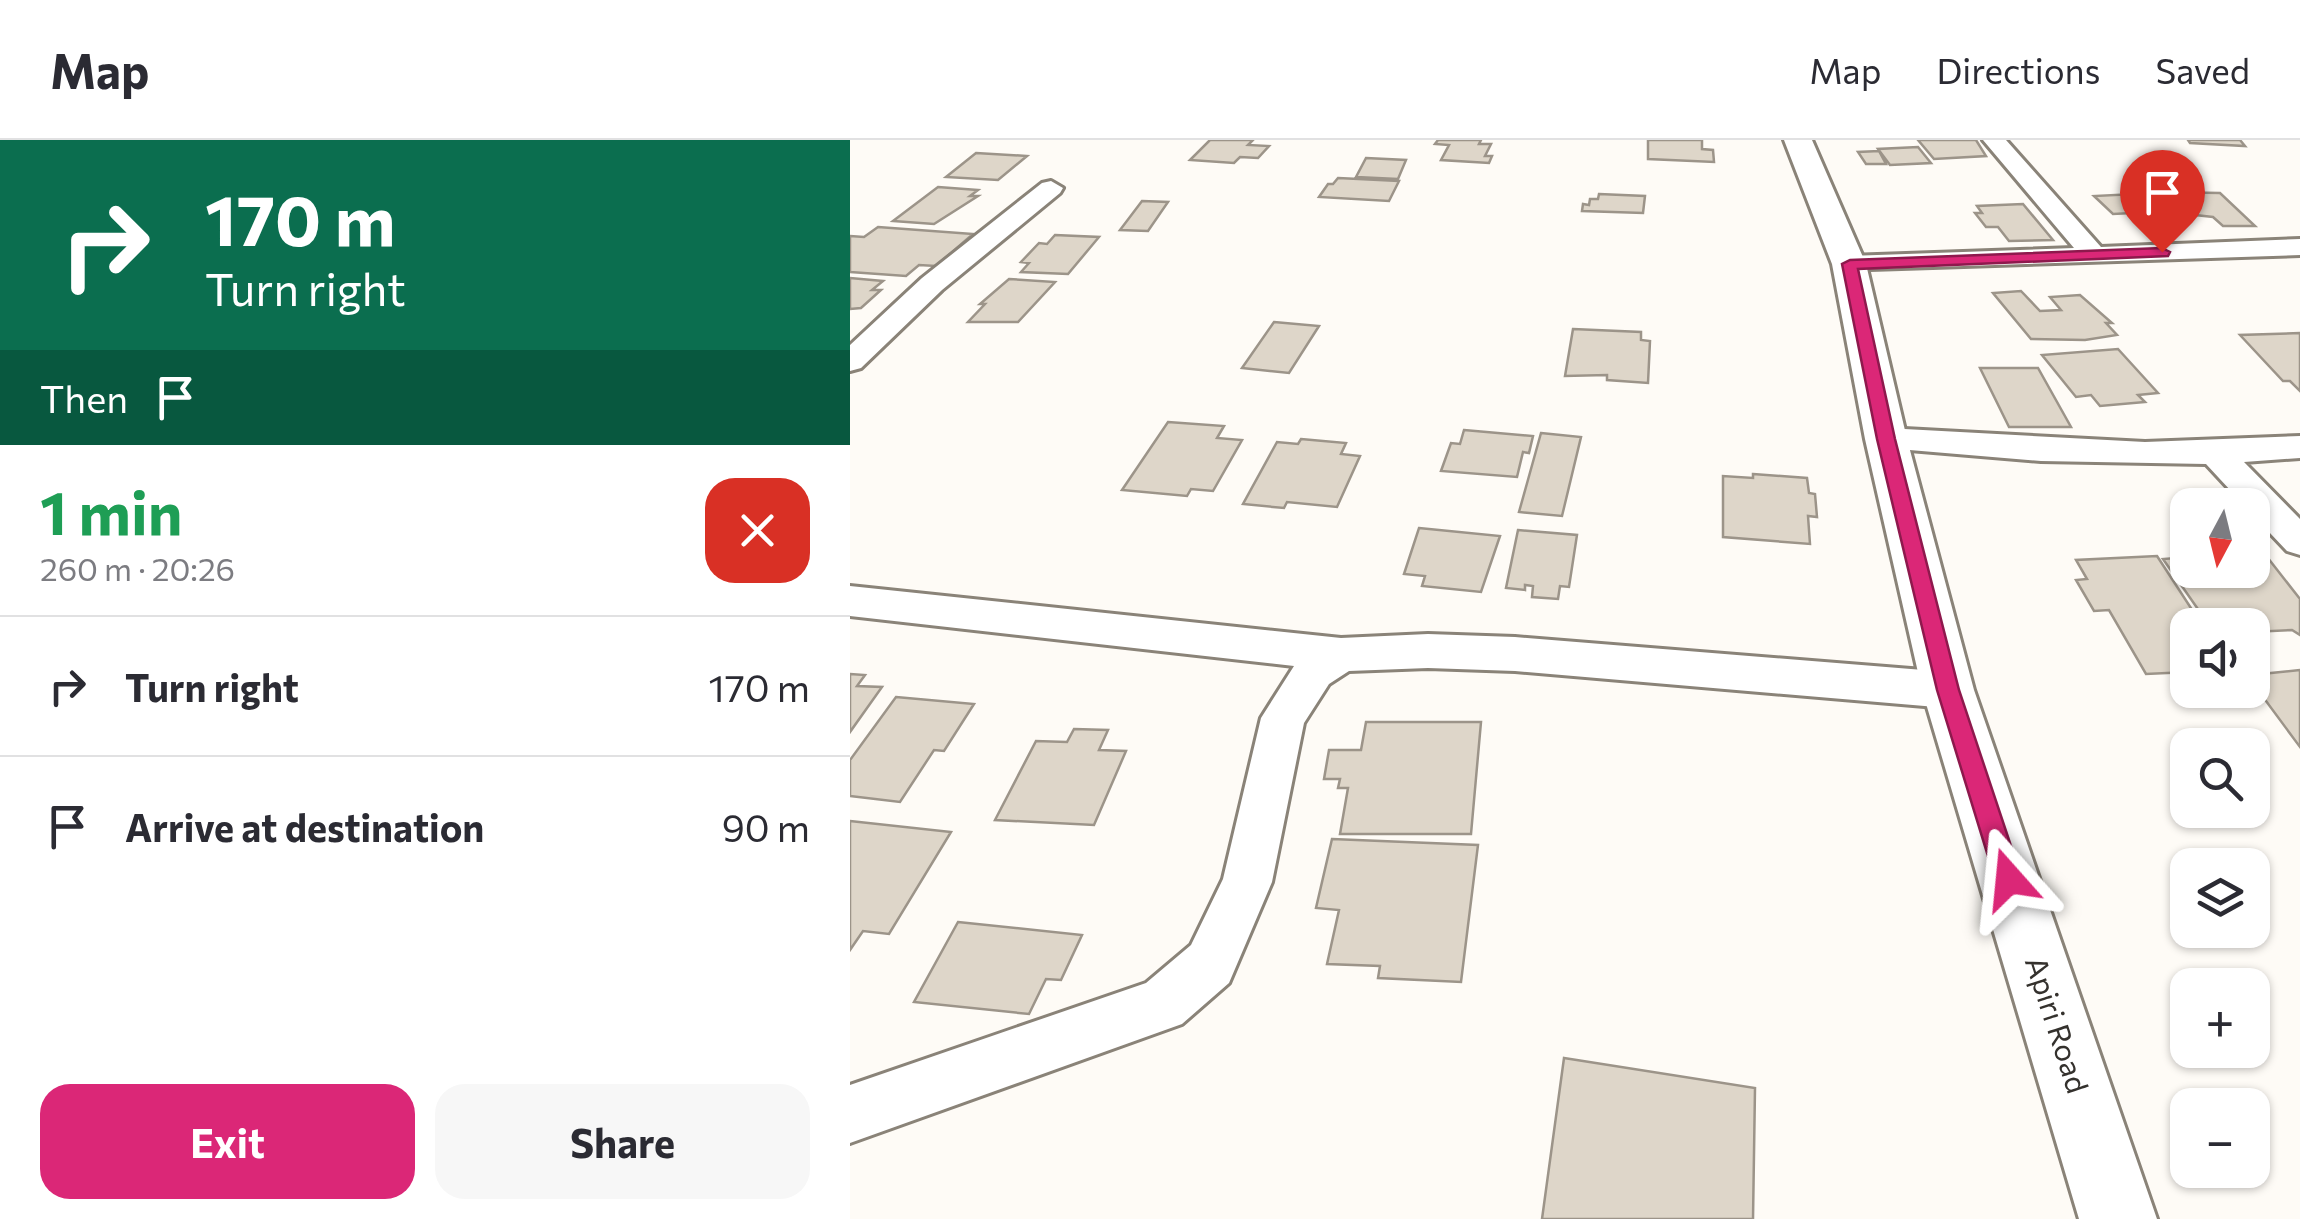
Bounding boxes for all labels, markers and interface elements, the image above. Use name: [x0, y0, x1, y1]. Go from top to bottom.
text: Map: [50, 40, 149, 99]
text: Map: [1809, 48, 1881, 91]
text: Directions: [1936, 48, 2101, 91]
text: Saved: [2156, 48, 2250, 91]
pin: [2120, 150, 2205, 253]
icon: arrive: [2135, 165, 2190, 220]
text: 170 m: [205, 175, 396, 260]
icon: right: [40, 180, 170, 310]
text: Turn right: [205, 260, 406, 315]
icon: arrive: [148, 370, 203, 425]
text: Then: [40, 374, 128, 421]
text: 1 min: [40, 474, 182, 547]
button: close: [705, 478, 810, 583]
north arrow: [2170, 488, 2270, 588]
map controls: [2170, 488, 2270, 1188]
text: 260 m · 20:26: [40, 548, 235, 588]
button: sound: [2170, 608, 2270, 708]
icon: right: [40, 659, 95, 714]
text: Turn right: [125, 663, 299, 710]
text: 170 m: [709, 663, 810, 710]
button: search: [2170, 728, 2270, 828]
icon: arrive: [40, 799, 95, 854]
text: Arrive at destination: [125, 803, 484, 850]
text: 90 m: [722, 803, 810, 850]
position arrow: [1957, 827, 2061, 931]
button: layers: [2170, 848, 2270, 948]
street label: Apiri Road: [2019, 951, 2098, 1097]
button: +: [2170, 968, 2270, 1068]
button: Exit: [40, 1084, 415, 1199]
button: Share: [435, 1084, 810, 1199]
button: −: [2170, 1088, 2270, 1188]

